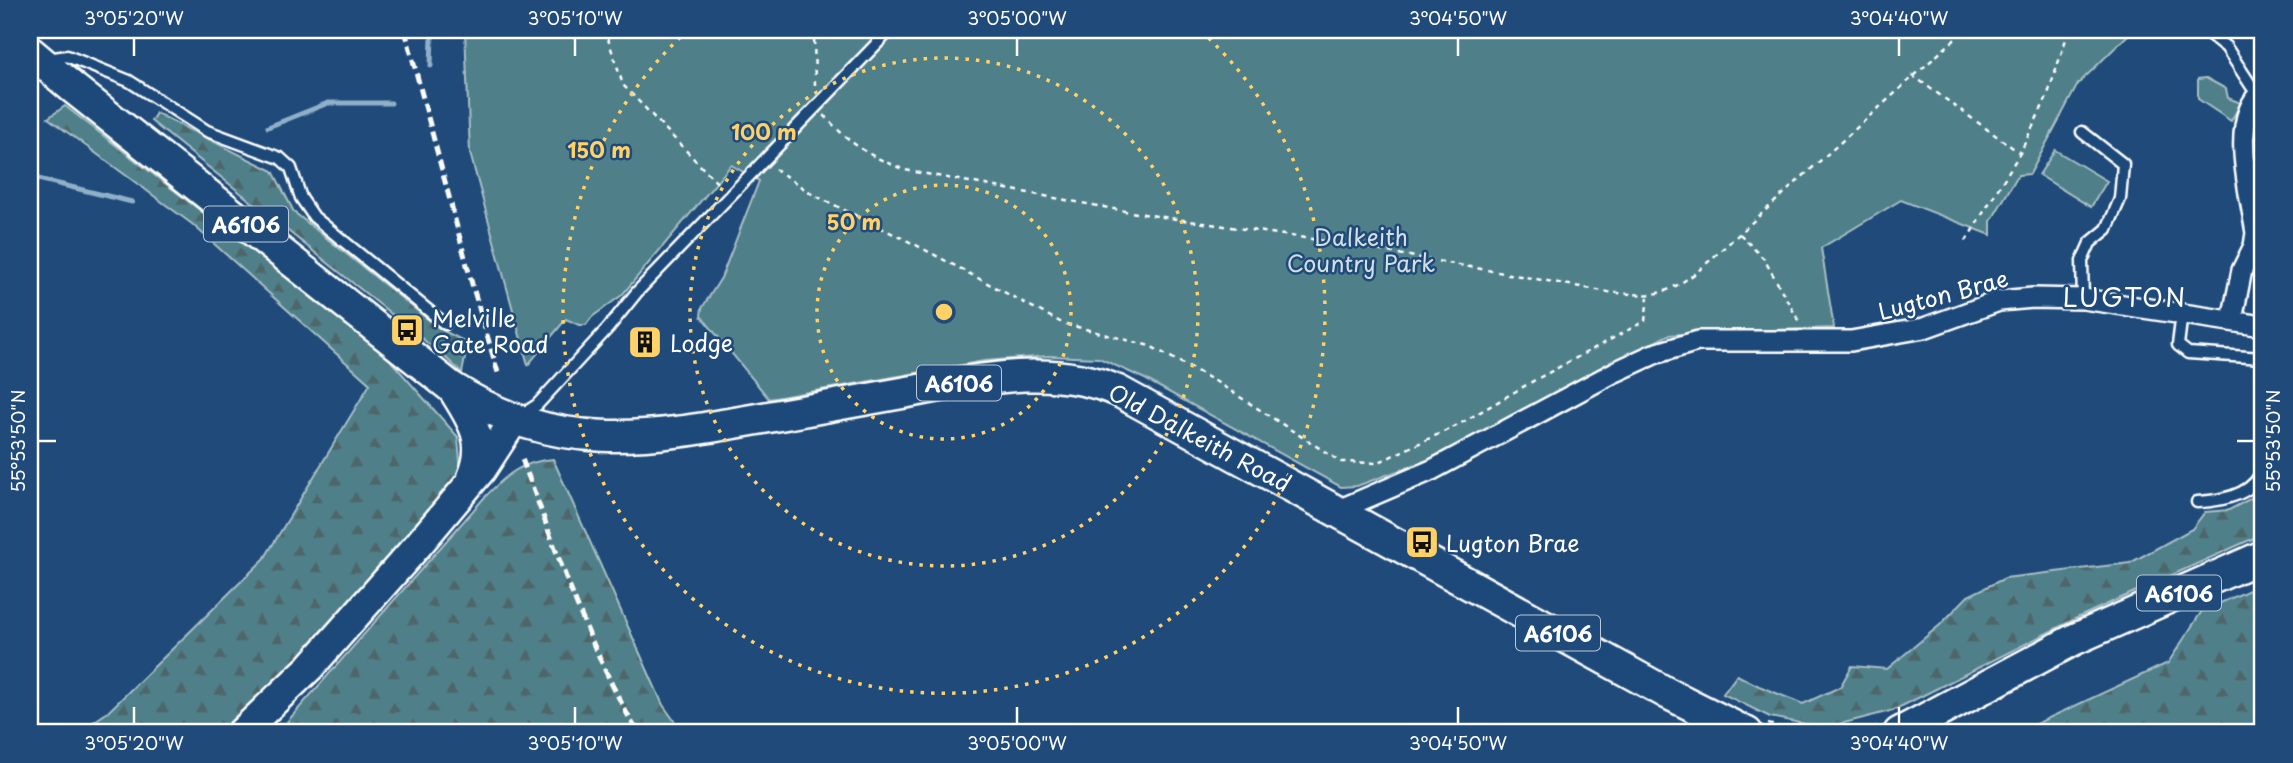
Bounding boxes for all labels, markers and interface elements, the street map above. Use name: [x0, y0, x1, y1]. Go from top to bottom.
text: 3°05'20"W: [84, 4, 184, 31]
text: 3°05'10"W: [528, 4, 623, 31]
text: 3°05'00"W: [967, 4, 1067, 31]
text: 3°04'50"W: [1409, 4, 1508, 31]
text: 3°04'40"W: [1850, 4, 1949, 31]
text: 100 m: [731, 115, 797, 147]
text: 150 m: [567, 133, 631, 165]
text: 50 m: [827, 205, 881, 237]
road number: A6106: [204, 206, 288, 242]
park label: Dalkeith Country Park: [1287, 219, 1435, 280]
street label: Lugton Brae: [1874, 260, 2012, 328]
district label: LUGTON: [2063, 277, 2187, 316]
place label: Melville Gate Road: [432, 300, 549, 361]
centre of rings: [932, 300, 956, 324]
bus stop icon: Melville Gate Road: [388, 311, 426, 349]
building icon: Lodge: [626, 323, 664, 361]
place label: Lodge: [670, 325, 733, 360]
road number: A6106: [917, 366, 1001, 400]
street label: Old Dalkeith Road: [1102, 374, 1298, 500]
text: 55°53'50"N: [4, 389, 31, 493]
text: 55°53'50"N: [2259, 389, 2286, 493]
bus stop icon: Lugton Brae: [1403, 523, 1441, 561]
place label: Lugton Brae: [1446, 525, 1579, 560]
road number: A6106: [2137, 576, 2221, 610]
road number: A6106: [1516, 616, 1600, 650]
text: 3°05'20"W: [84, 729, 184, 756]
text: 3°05'10"W: [528, 729, 623, 756]
text: 3°05'00"W: [967, 729, 1067, 756]
text: 3°04'50"W: [1409, 729, 1508, 756]
text: 3°04'40"W: [1850, 729, 1949, 756]

